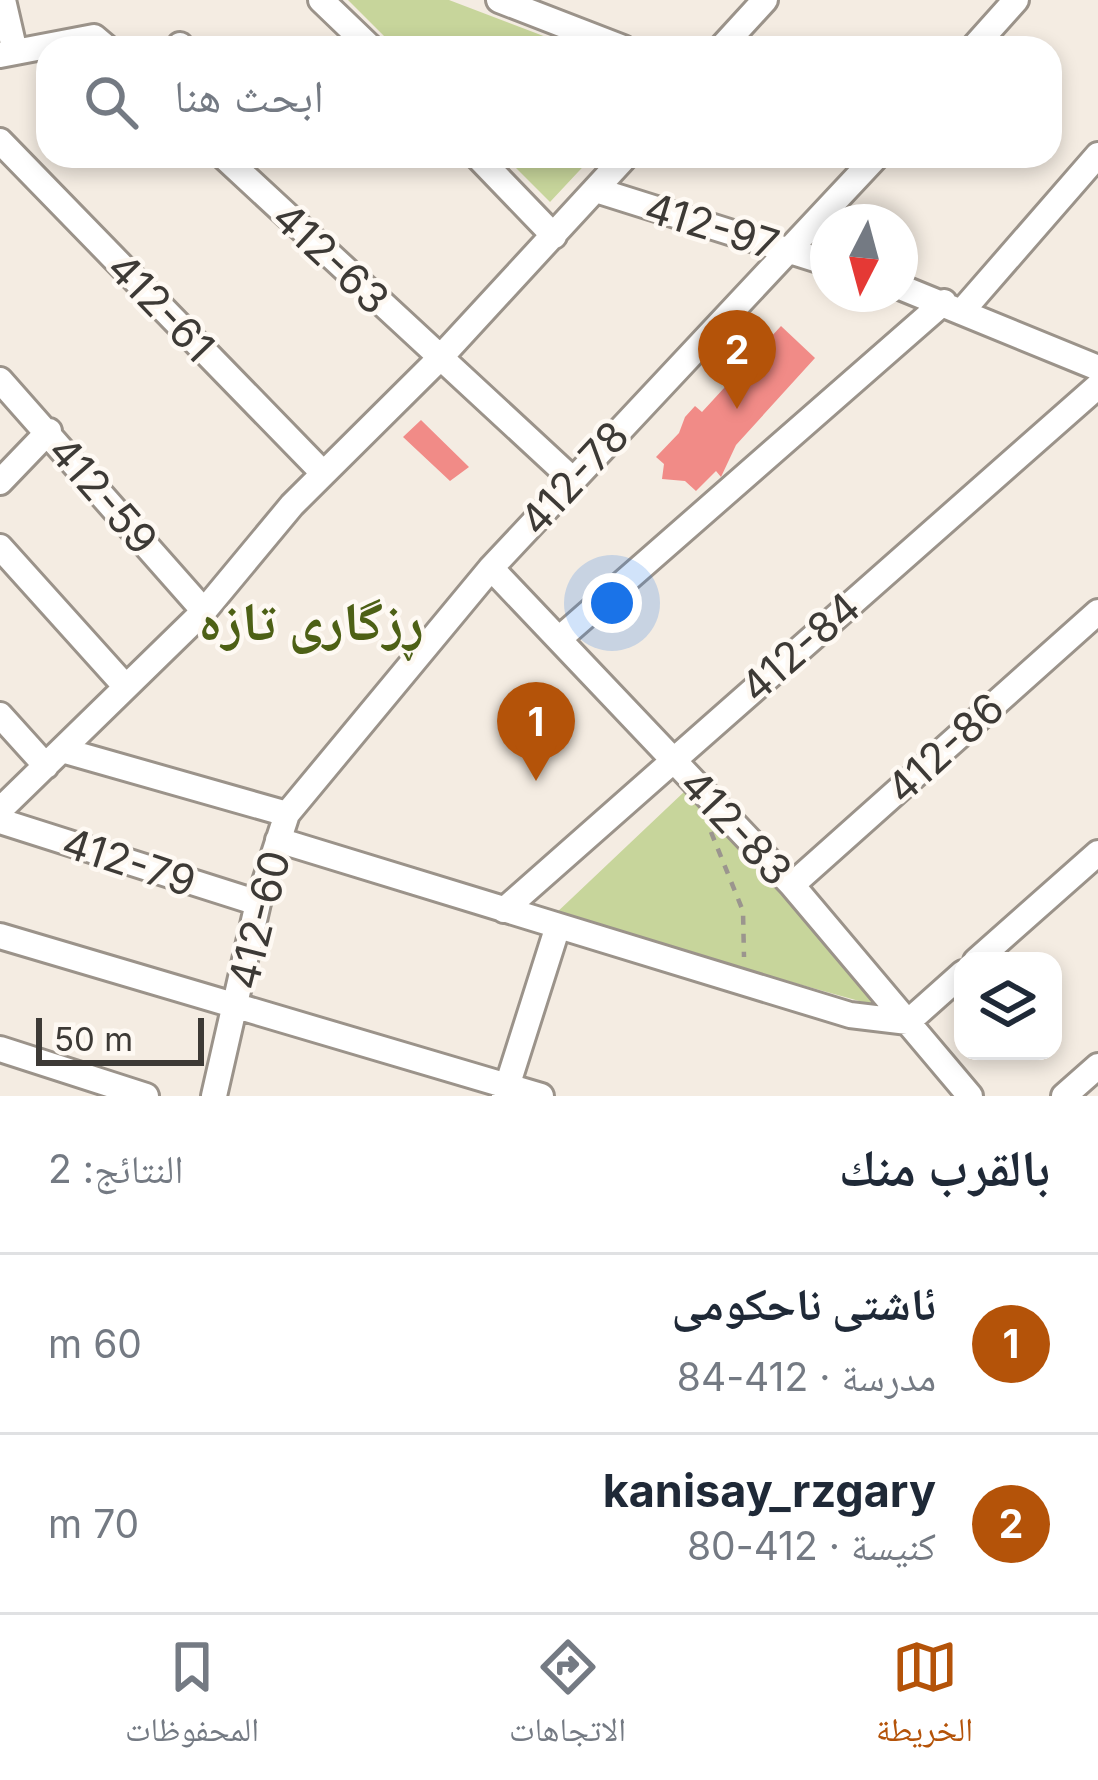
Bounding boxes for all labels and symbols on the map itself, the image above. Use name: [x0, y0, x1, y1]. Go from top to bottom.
street label: 412-97: [639, 181, 785, 270]
street label: 412-63: [263, 191, 400, 324]
north arrow: [810, 204, 918, 312]
street label: 412-61: [97, 242, 225, 372]
pin: 2: [698, 310, 776, 409]
street label: 412-78: [508, 410, 639, 545]
street label: 412-59: [38, 425, 169, 564]
your location: [582, 573, 642, 633]
street label: 412-84: [730, 581, 870, 712]
district label: ڕزگاری تازە: [198, 588, 424, 662]
pin: 1: [497, 682, 575, 781]
street label: 412-86: [875, 682, 1014, 814]
street label: 412-83: [670, 758, 803, 895]
street label: 412-79: [56, 816, 202, 907]
street label: 412-60: [217, 845, 300, 994]
scale bar: [36, 1012, 204, 1065]

